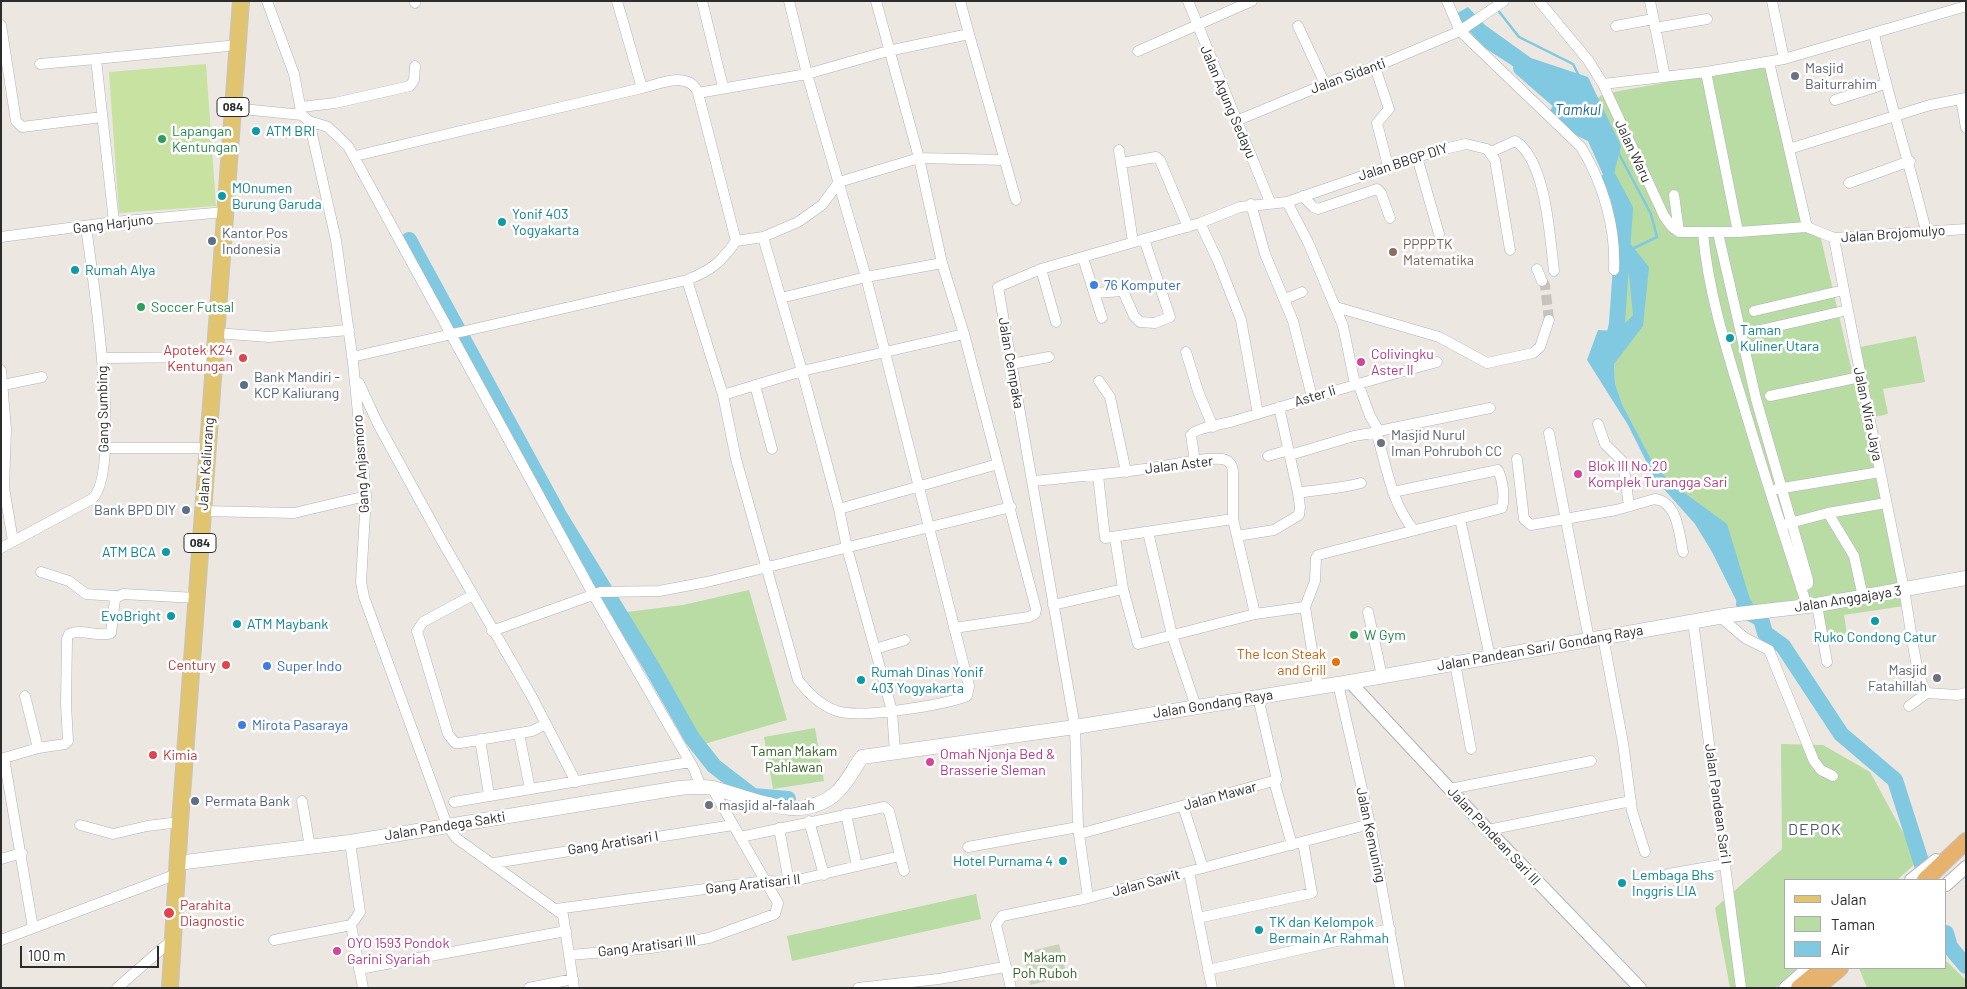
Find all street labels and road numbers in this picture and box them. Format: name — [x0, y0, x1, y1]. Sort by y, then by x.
street label: Jalan Agung Sedayu — [1197, 43, 1259, 161]
street label: Jalan Sidanti — [1308, 55, 1388, 97]
road number: 084 — [217, 98, 249, 116]
street label: Jalan Waru — [1611, 117, 1655, 185]
street label: Jalan BBGP DIY — [1356, 140, 1450, 184]
street label: Gang Harjuno — [72, 211, 154, 237]
street label: Jalan Brojomulyo — [1840, 222, 1946, 246]
street label: Jalan Cempaka — [995, 316, 1027, 410]
street label: Gang Sumbing — [94, 365, 112, 453]
street label: Jalan Wira Jaya — [1850, 366, 1886, 462]
street label: Aster Ii — [1292, 382, 1338, 410]
street label: Gang Anjasmoro — [349, 414, 373, 514]
street label: Jalan Kaliurang — [194, 417, 218, 511]
street label: Jalan Aster — [1144, 452, 1214, 478]
road number: 084 — [184, 534, 216, 552]
street label: Jalan Anggajaya 3 — [1793, 582, 1903, 616]
street label: Jalan Pandean Sari/ Gondang Raya — [1436, 622, 1644, 674]
street label: Jalan Gondang Raya — [1152, 686, 1274, 722]
street label: Jalan Pandean Sari I — [1701, 743, 1735, 865]
street label: Jalan Mawar — [1181, 778, 1259, 814]
street label: Jalan Pandean Sari III — [1444, 783, 1544, 889]
street label: Jalan Kemuning — [1353, 786, 1389, 884]
street label: Jalan Pandega Sakti — [383, 808, 507, 844]
street label: Gang Aratisari I — [566, 828, 660, 858]
street label: Jalan Sawit — [1110, 866, 1182, 900]
street label: Gang Aratisari II — [705, 871, 801, 897]
street label: Gang Aratisari III — [597, 932, 697, 960]

